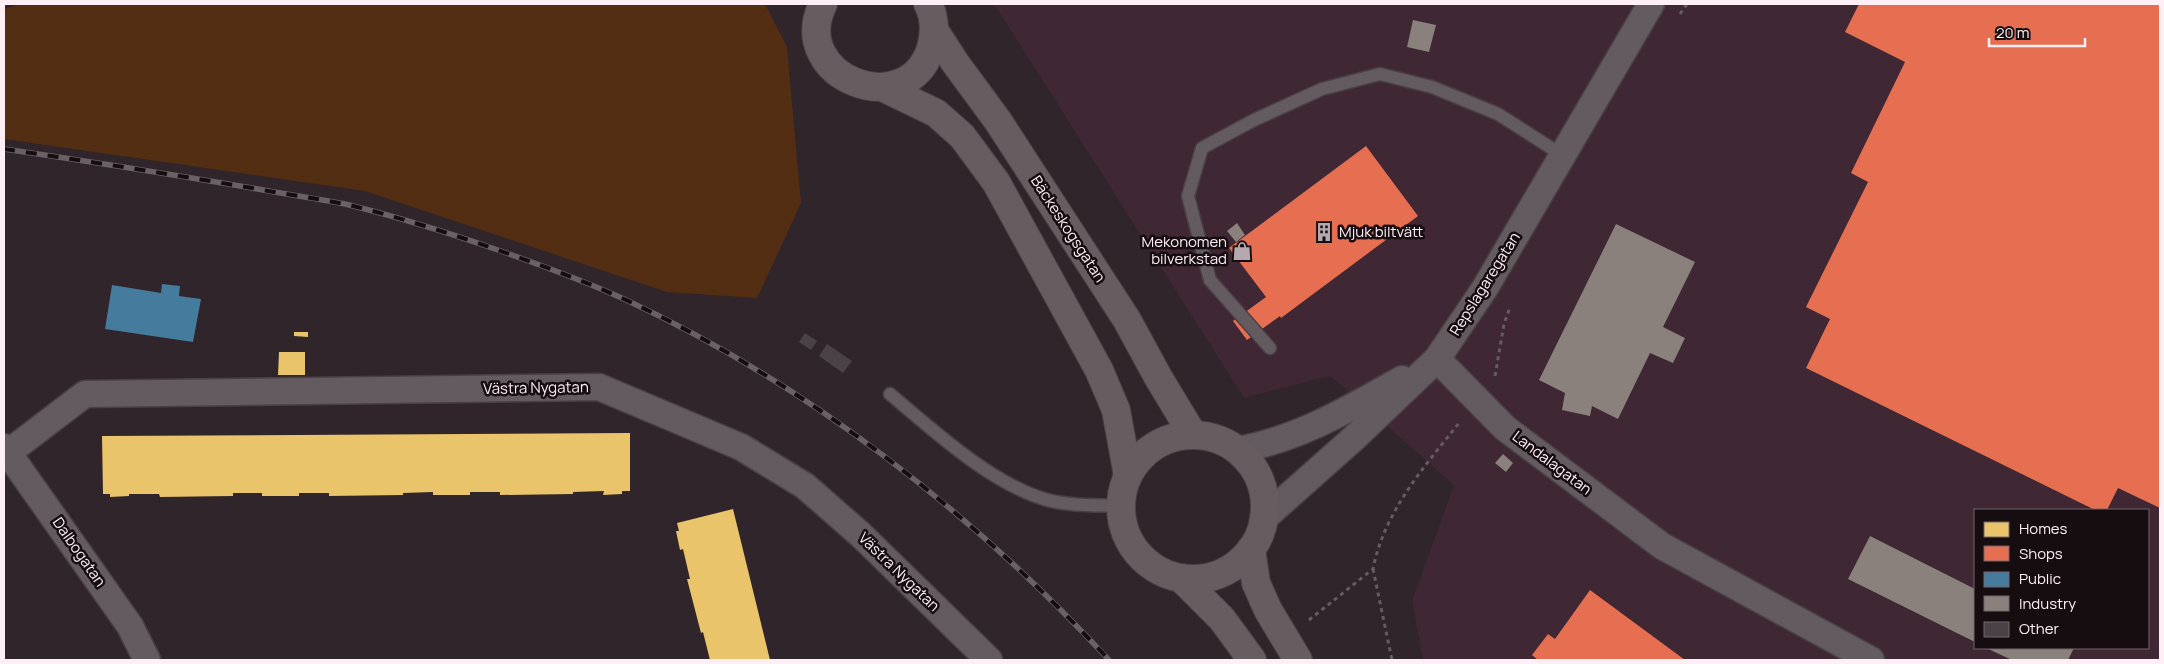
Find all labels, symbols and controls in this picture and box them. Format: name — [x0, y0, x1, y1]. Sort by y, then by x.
scale bar — [1989, 15, 2085, 47]
text: 20 m — [1996, 22, 2029, 43]
street label: Bäckeskogsgatan — [1026, 171, 1111, 286]
building icon: Mjuk biltvätt — [1313, 221, 1335, 243]
place label: Mjuk biltvätt — [1339, 221, 1423, 242]
street label: Repslagaregatan — [1444, 228, 1525, 339]
place label: Mekonomen bilverkstad — [1142, 231, 1227, 269]
shop icon: Mekonomen bilverkstad — [1231, 240, 1253, 262]
street label: Västra Nygatan — [483, 376, 589, 399]
street label: Landalagatan — [1508, 426, 1596, 499]
legend — [1974, 509, 2149, 649]
street label: Dalbogatan — [48, 513, 111, 591]
text: Homes — [2019, 518, 2068, 539]
street label: Västra Nygatan — [854, 527, 945, 616]
text: Shops — [2019, 543, 2063, 564]
text: Public — [2019, 568, 2061, 589]
text: Industry — [2019, 593, 2076, 614]
text: Other — [2019, 618, 2060, 639]

